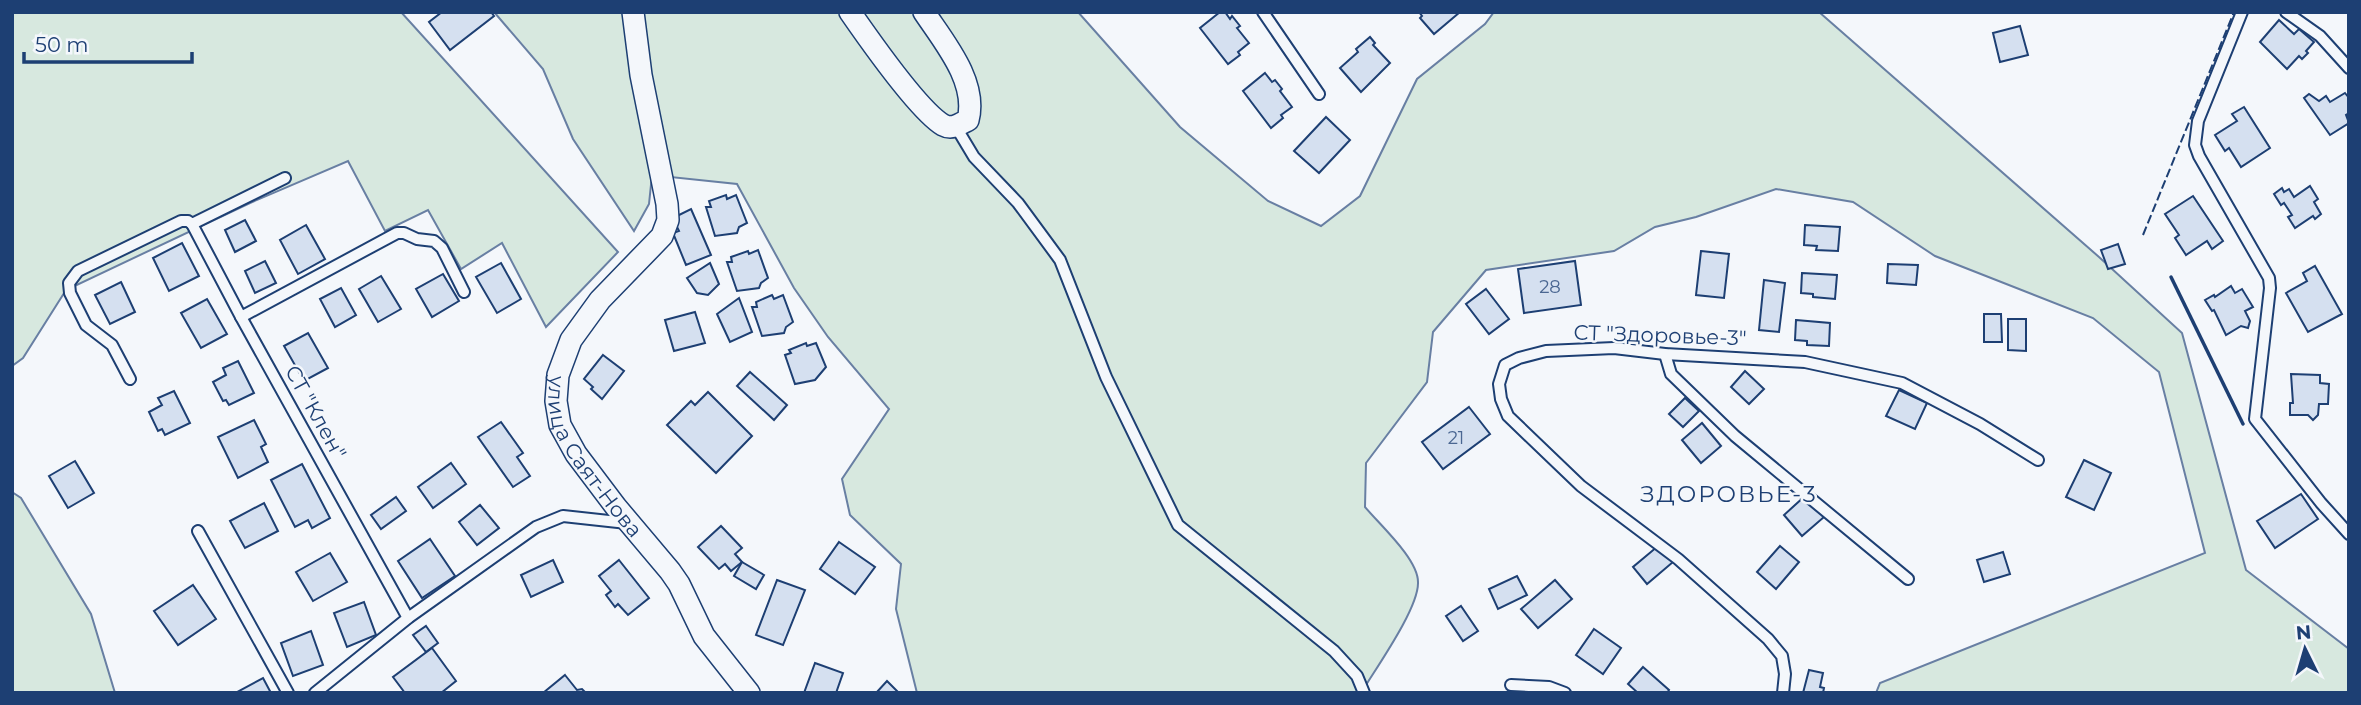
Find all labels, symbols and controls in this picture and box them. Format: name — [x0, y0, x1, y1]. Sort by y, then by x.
scale bar — [24, 21, 192, 65]
text: 50 m — [35, 32, 89, 57]
house number: 28 — [1539, 276, 1561, 298]
street label: СТ "Здоровье-3" — [1573, 319, 1747, 351]
street label: СТ "Клен" — [280, 361, 352, 463]
street label: улица Саят-Нова — [544, 374, 648, 542]
house number: 21 — [1448, 427, 1464, 449]
district label: ЗДОРОВЬЕ-3 — [1640, 480, 1818, 508]
north arrow — [2270, 614, 2340, 684]
text: N — [2295, 620, 2312, 645]

